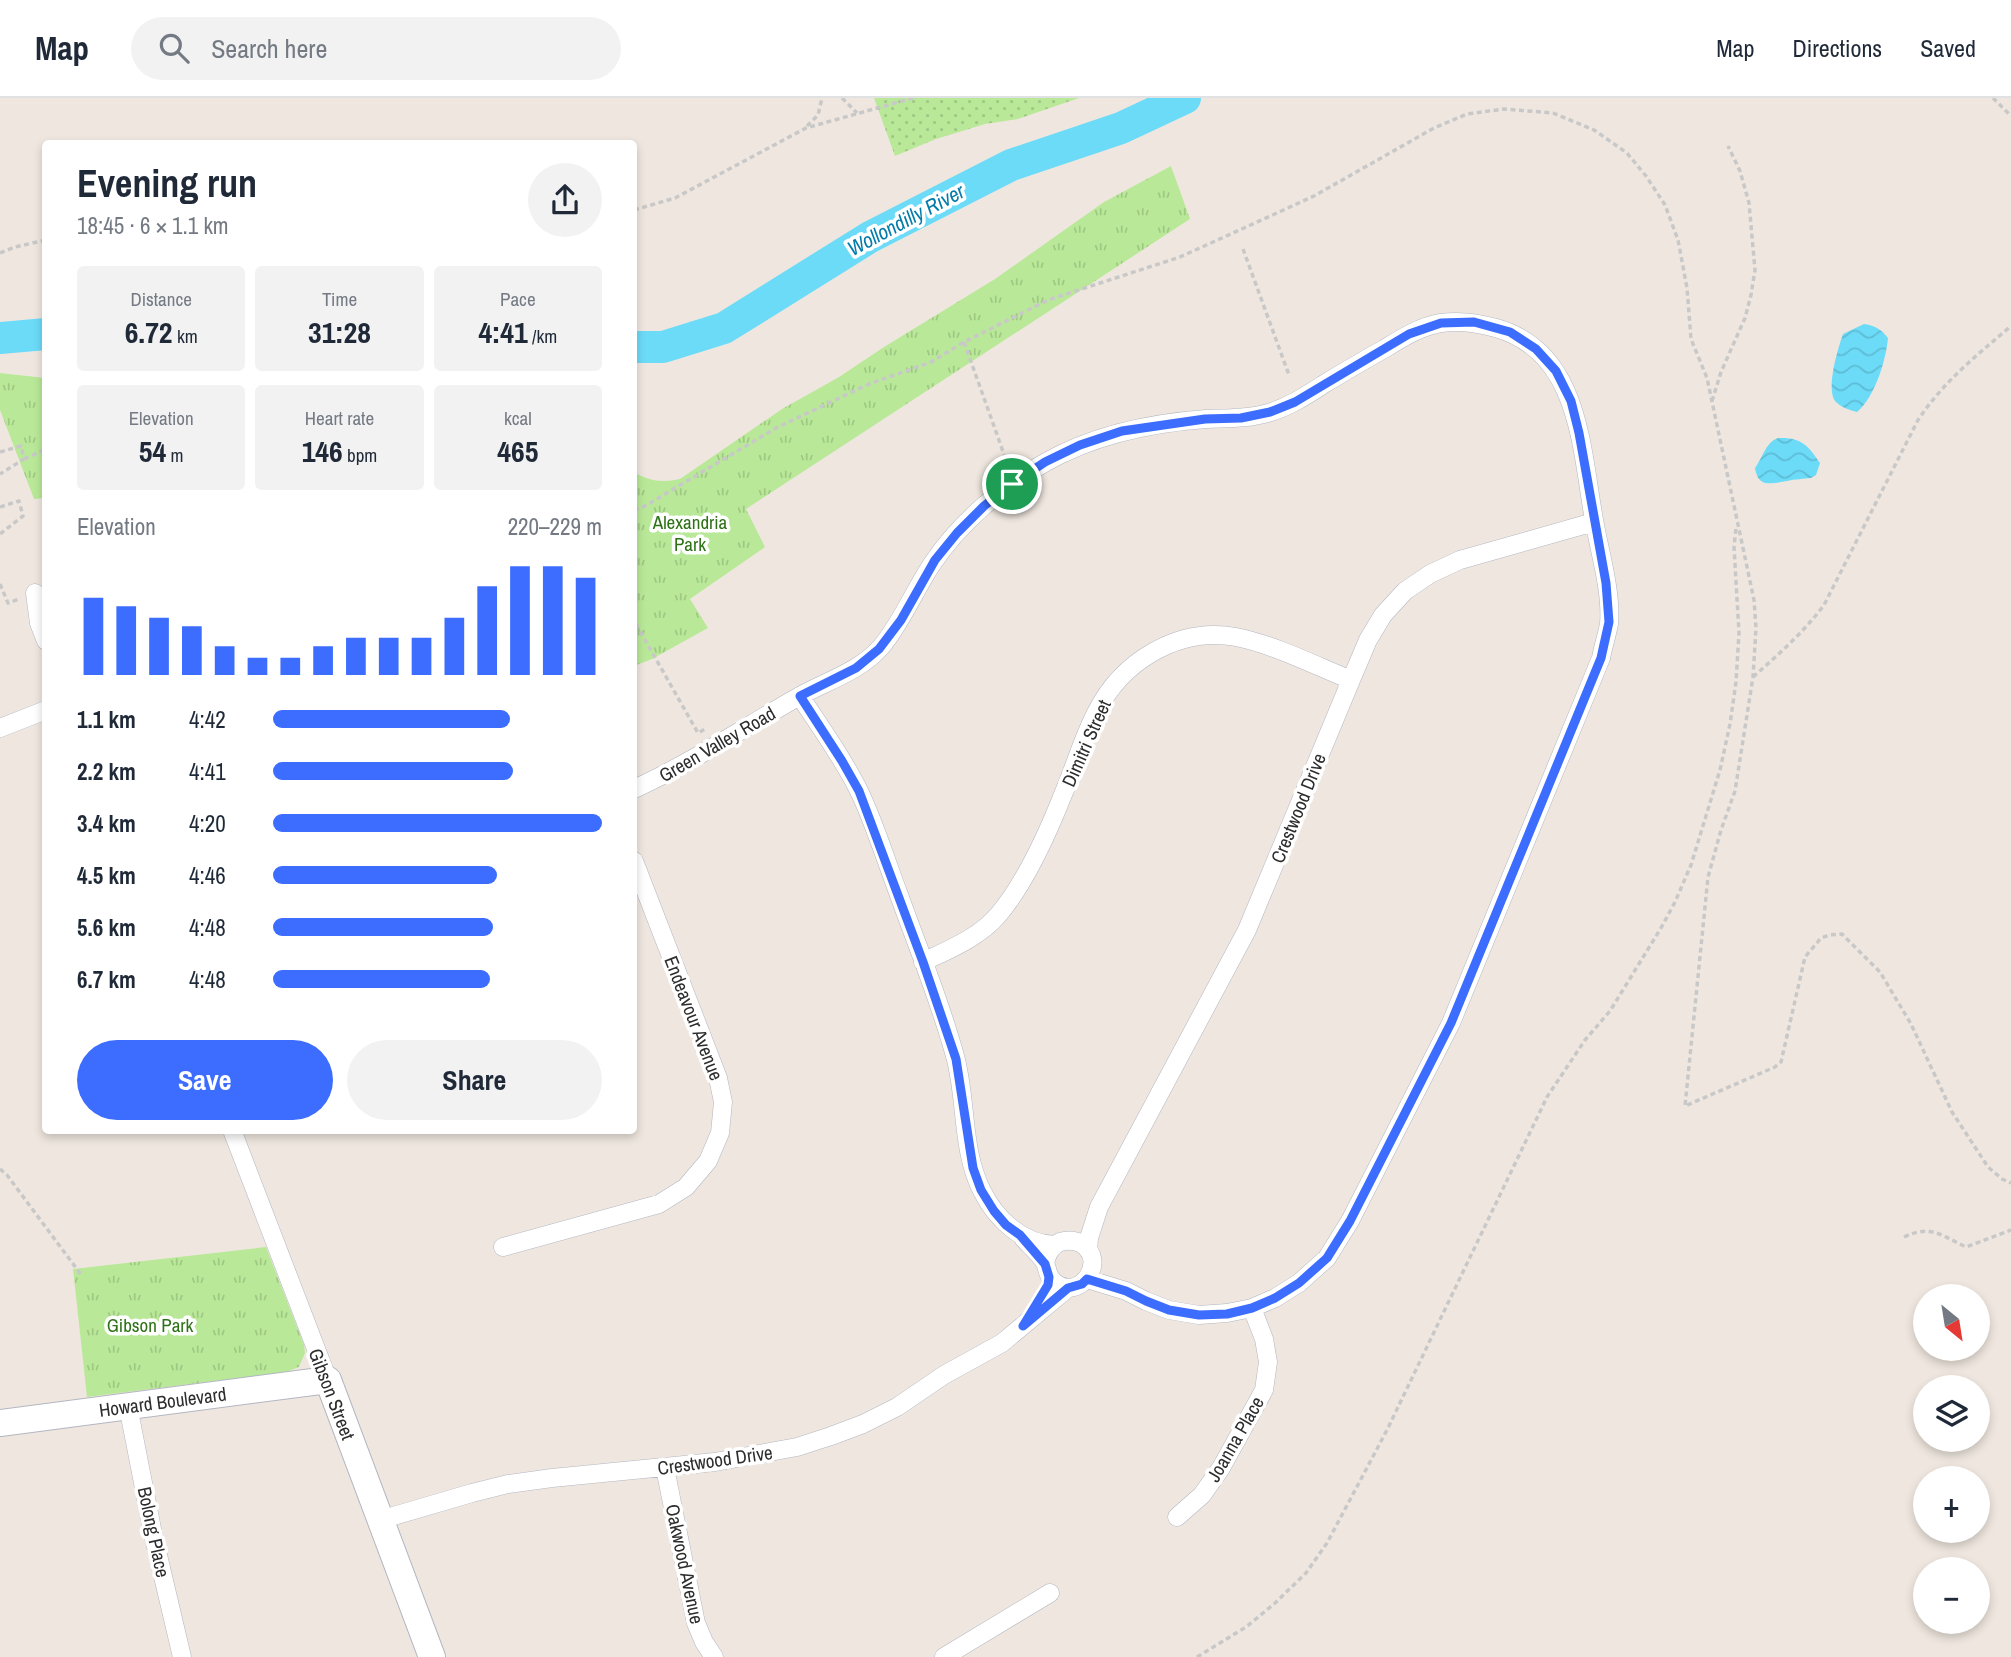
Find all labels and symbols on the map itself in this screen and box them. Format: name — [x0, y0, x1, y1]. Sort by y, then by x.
water label: Wollondilly River — [842, 176, 971, 263]
pin — [982, 454, 1042, 514]
park label: Alexandria Park — [652, 509, 728, 557]
street label: Dimitri Street — [1055, 695, 1117, 791]
street label: Green Valley Road — [654, 700, 780, 788]
street label: Crestwood Drive — [1264, 749, 1332, 867]
street label: Endeavour Avenue — [658, 952, 730, 1084]
north arrow — [1913, 1284, 1990, 1362]
park label: Gibson Park — [107, 1312, 194, 1338]
street label: Gibson Street — [303, 1344, 362, 1444]
street label: Howard Boulevard — [97, 1380, 228, 1423]
street label: Joanna Place — [1200, 1392, 1270, 1486]
street label: Crestwood Drive — [656, 1439, 774, 1481]
street label: Bolong Place — [132, 1484, 176, 1580]
street label: Oakwood Avenue — [660, 1502, 710, 1626]

